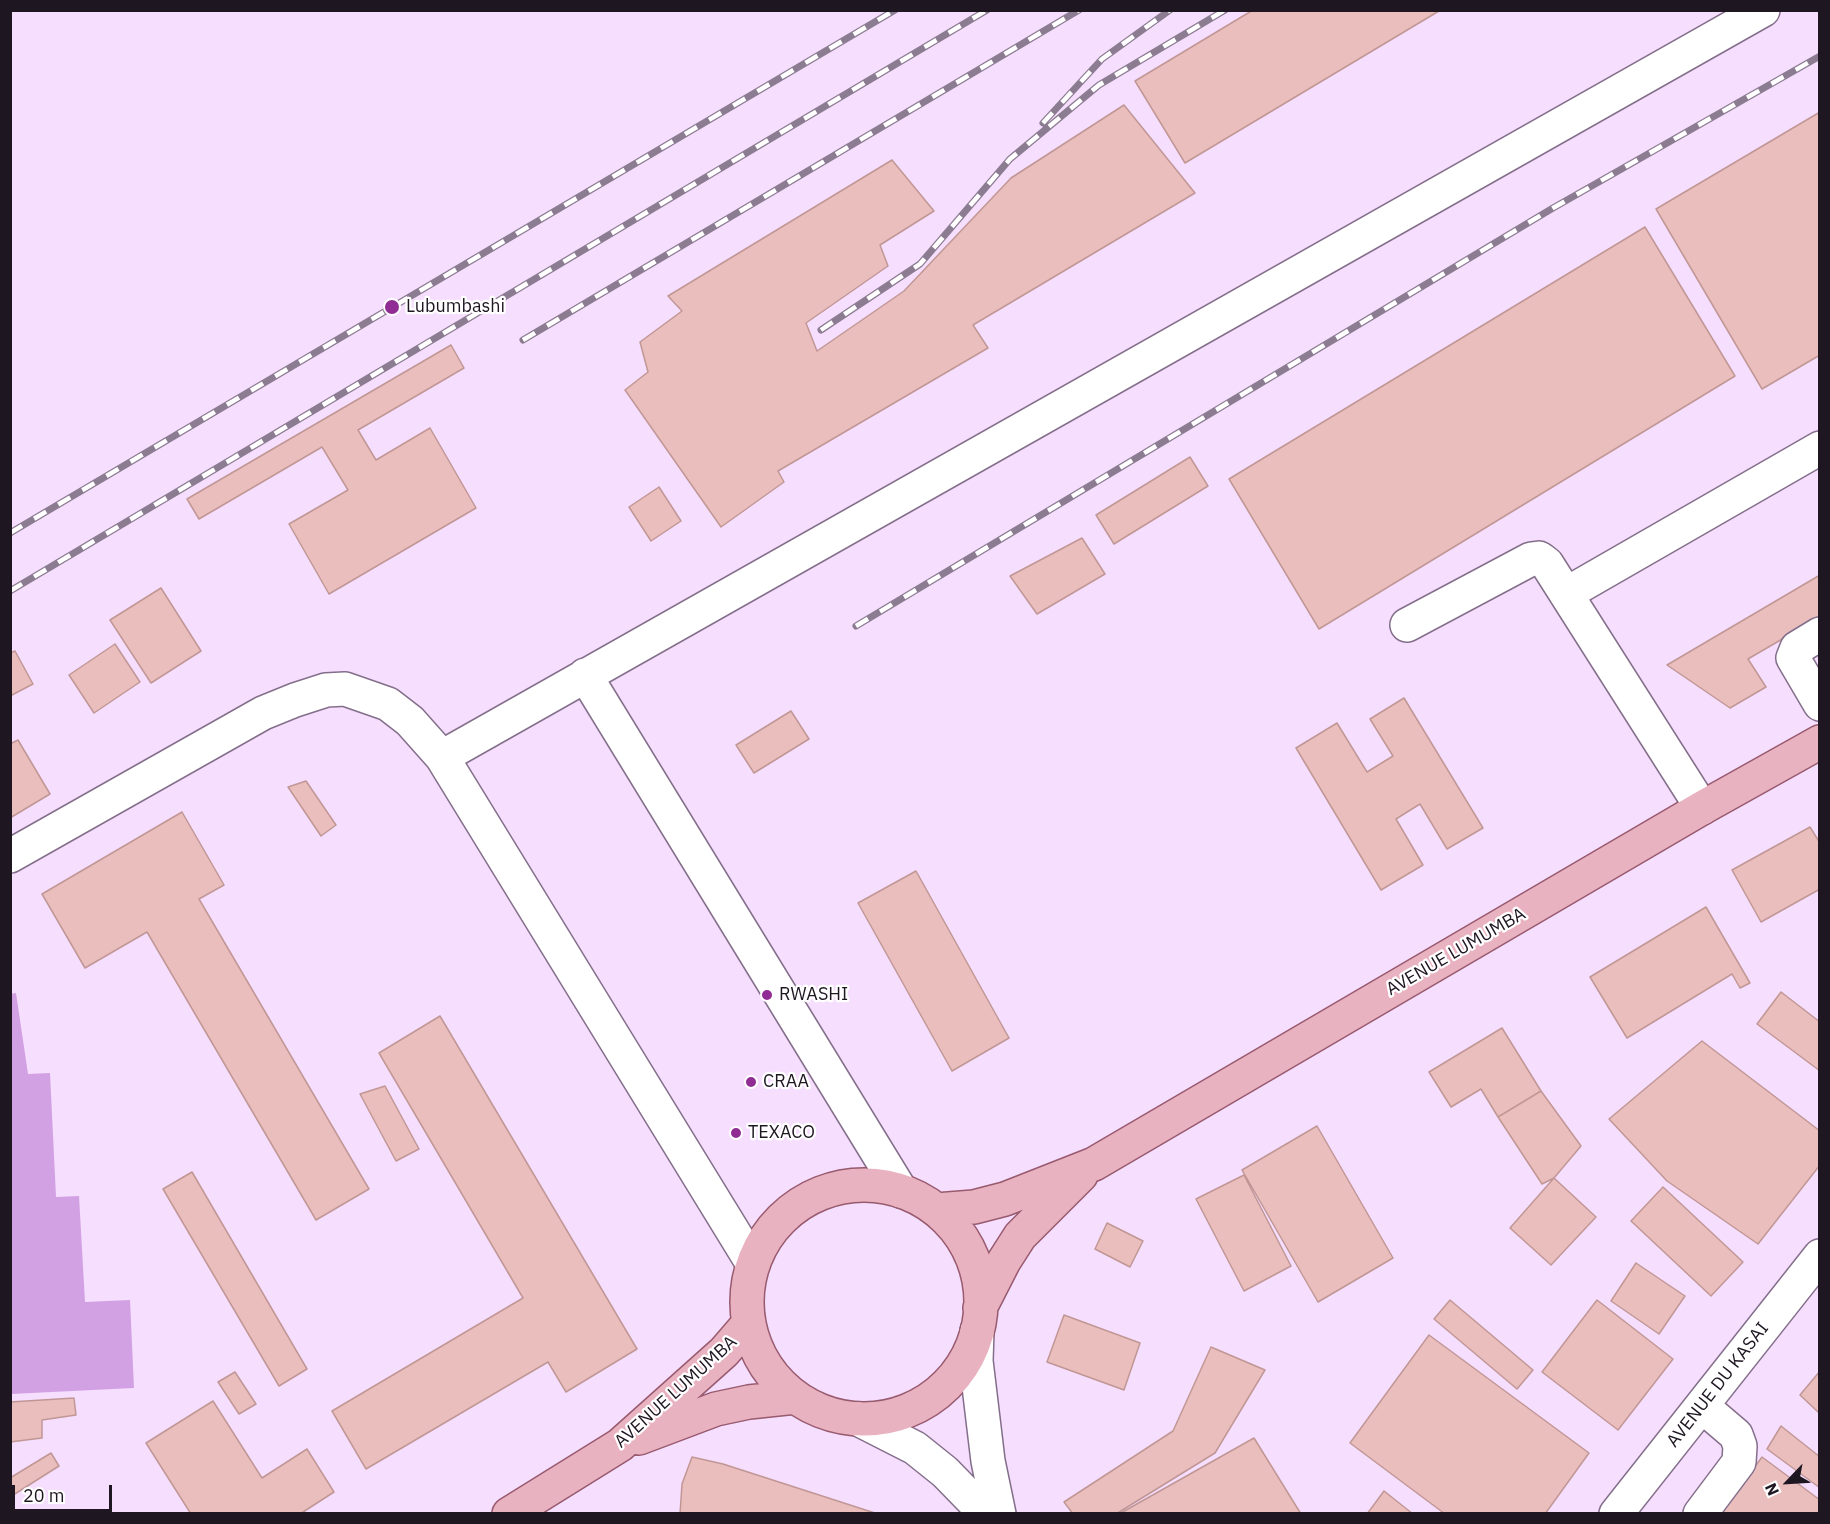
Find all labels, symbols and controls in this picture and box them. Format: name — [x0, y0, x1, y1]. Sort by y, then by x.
place label: Lubumbashi — [406, 296, 505, 318]
marker: Lubumbashi — [383, 298, 401, 316]
street label: AVENUE LUMUMBA — [1383, 903, 1529, 1001]
place label: RWASHI — [779, 984, 848, 1006]
marker: RWASHI — [760, 988, 774, 1002]
place label: CRAA — [763, 1071, 809, 1093]
marker: CRAA — [744, 1075, 758, 1089]
place label: TEXACO — [748, 1122, 815, 1144]
marker: TEXACO — [729, 1126, 743, 1140]
street label: AVENUE DU KASAI — [1663, 1318, 1773, 1452]
street label: AVENUE LUMUMBA — [610, 1331, 742, 1453]
north arrow — [1758, 1452, 1818, 1512]
scale bar — [15, 1473, 116, 1511]
text: N — [1760, 1480, 1783, 1499]
text: 20 m — [23, 1484, 65, 1507]

